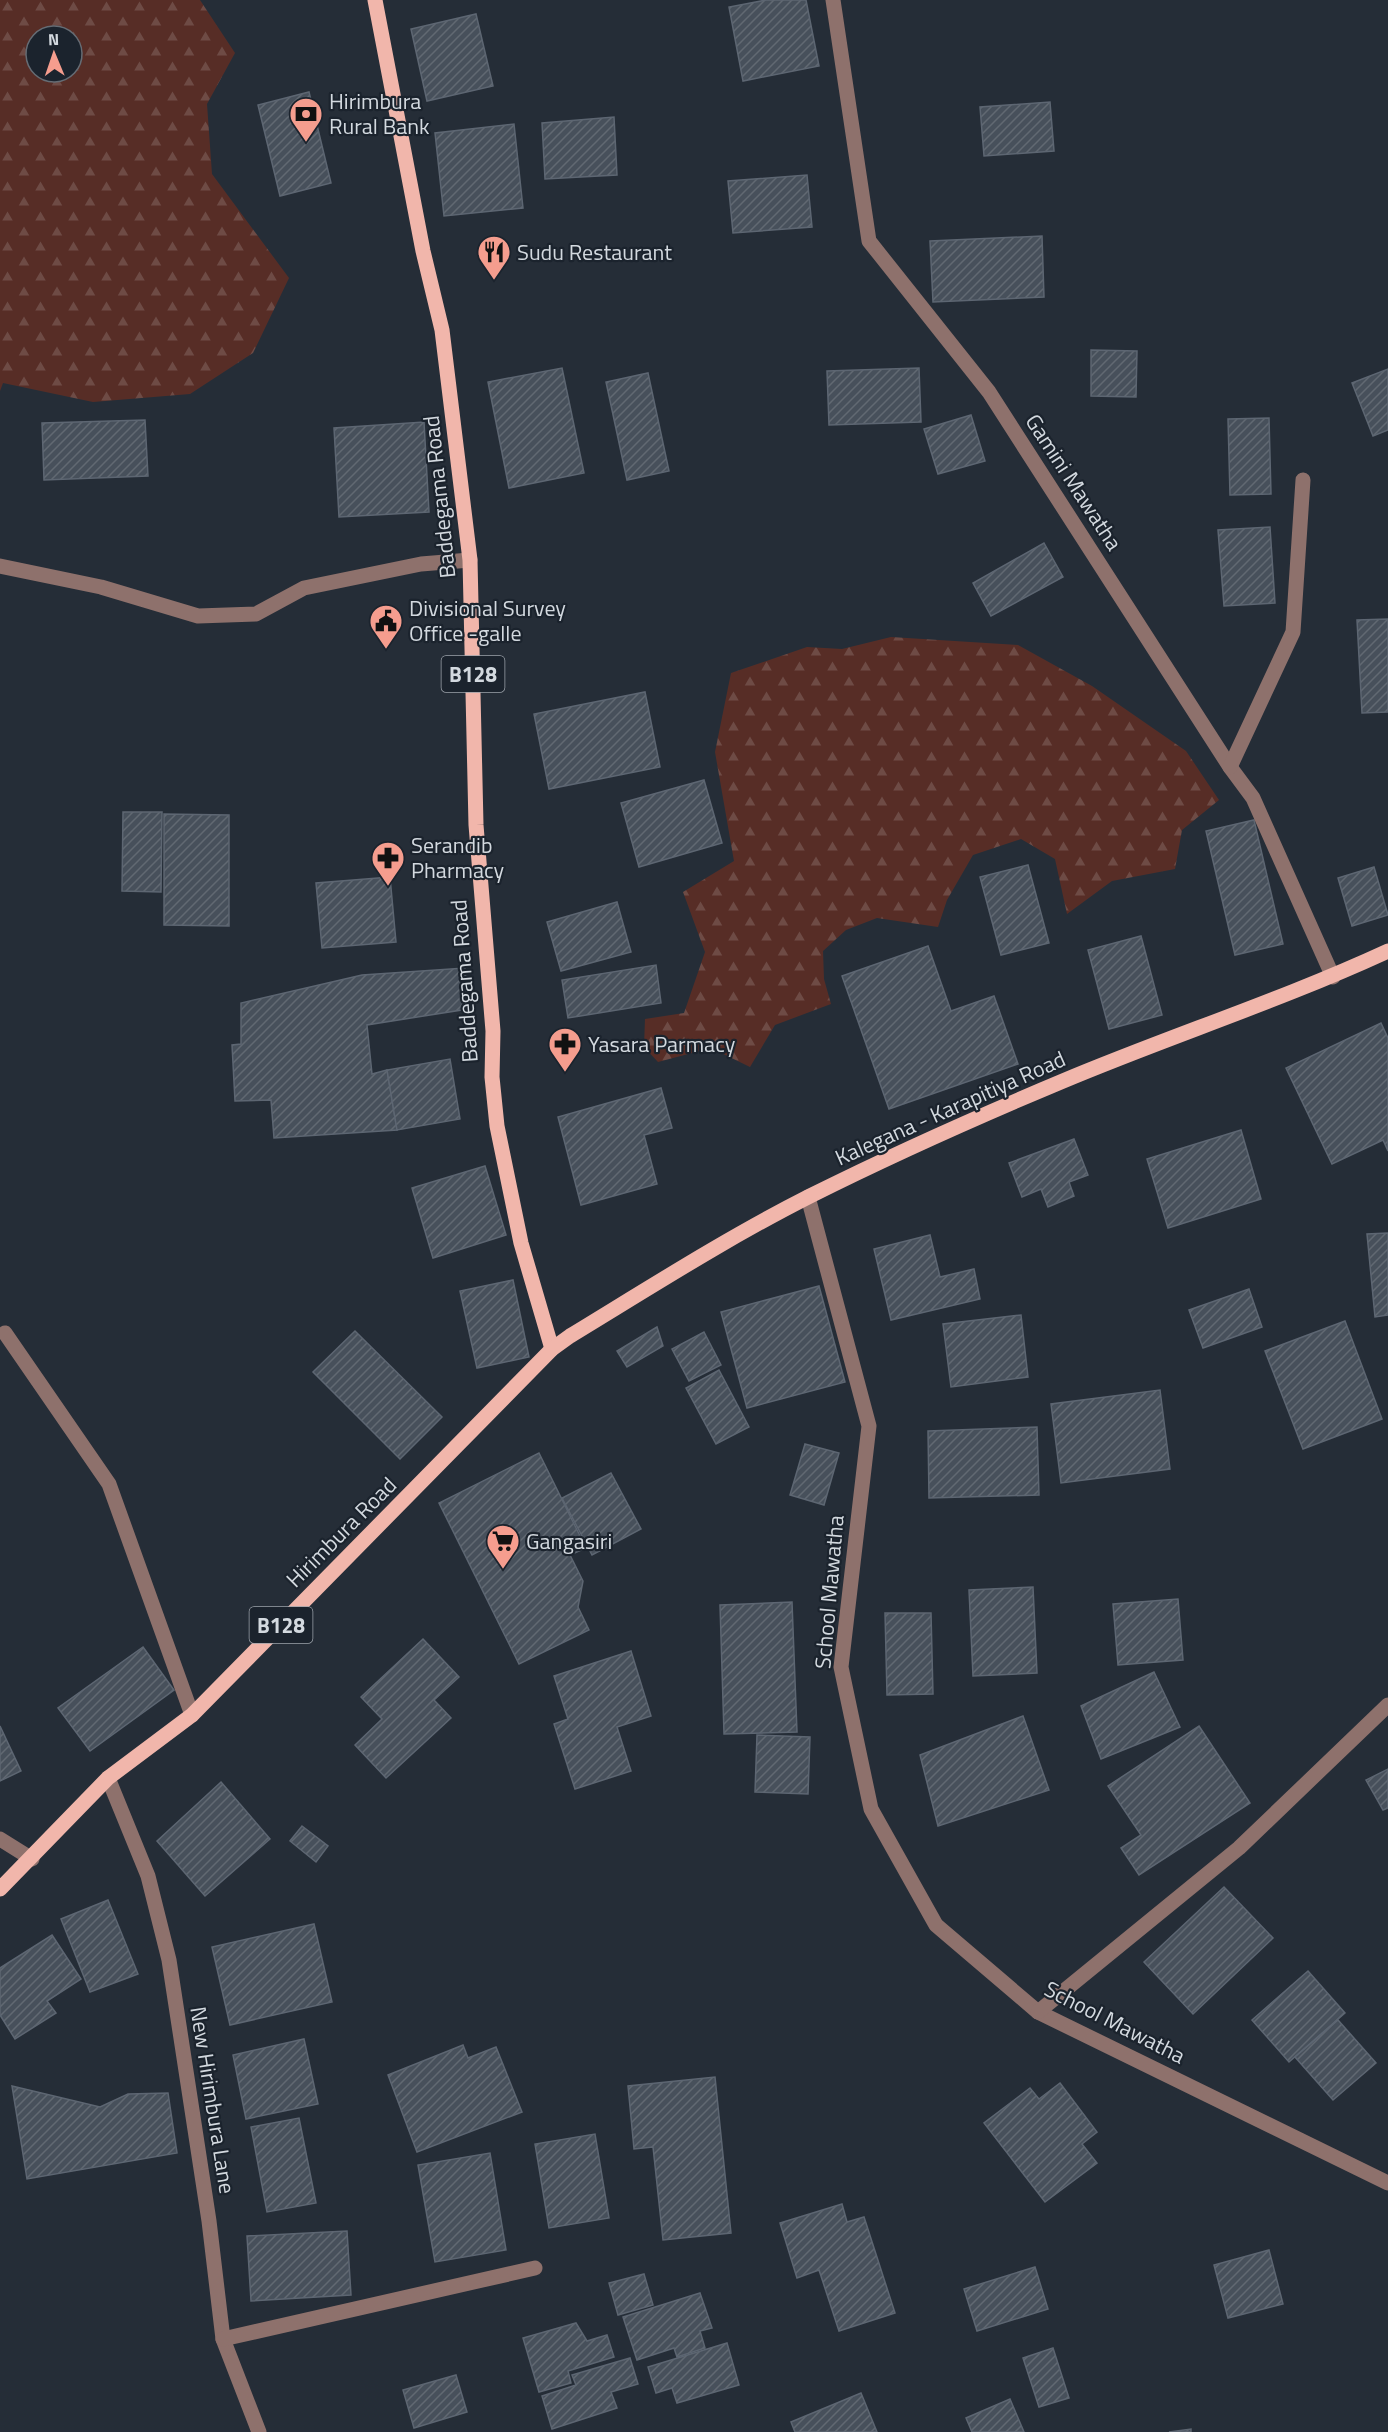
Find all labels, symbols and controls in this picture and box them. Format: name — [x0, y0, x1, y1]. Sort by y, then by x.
north arrow — [24, 24, 84, 84]
text: N — [48, 27, 59, 51]
place label: Hirimbura Rural Bank — [329, 84, 430, 143]
bank icon: Hirimbura Rural Bank — [288, 96, 324, 143]
restaurant icon: Sudu Restaurant — [476, 234, 512, 281]
place label: Sudu Restaurant — [517, 235, 672, 269]
street label: Gamini Mawatha — [1017, 407, 1131, 557]
street label: Baddegama Road — [414, 414, 464, 580]
place label: Divisional Survey Office -galle — [409, 591, 566, 650]
public building icon: Divisional Survey Office -galle — [368, 603, 404, 650]
road number: B128 — [442, 656, 504, 692]
place label: Serandib Pharmacy — [411, 828, 505, 887]
pharmacy icon: Serandib Pharmacy — [370, 840, 406, 887]
street label: Baddegama Road — [441, 898, 487, 1064]
pharmacy icon: Yasara Parmacy — [547, 1026, 583, 1073]
place label: Yasara Parmacy — [588, 1027, 736, 1061]
street label: Kalegana - Karapitiya Road — [829, 1042, 1071, 1174]
street label: Hirimbura Road — [278, 1469, 404, 1595]
street label: School Mawatha — [805, 1514, 853, 1670]
supermarket icon: Gangasiri — [485, 1523, 521, 1570]
place label: Gangasiri — [526, 1524, 612, 1558]
road number: B128 — [250, 1607, 312, 1643]
street label: School Mawatha — [1039, 1972, 1191, 2072]
street label: New Hirimbura Lane — [181, 2004, 245, 2196]

